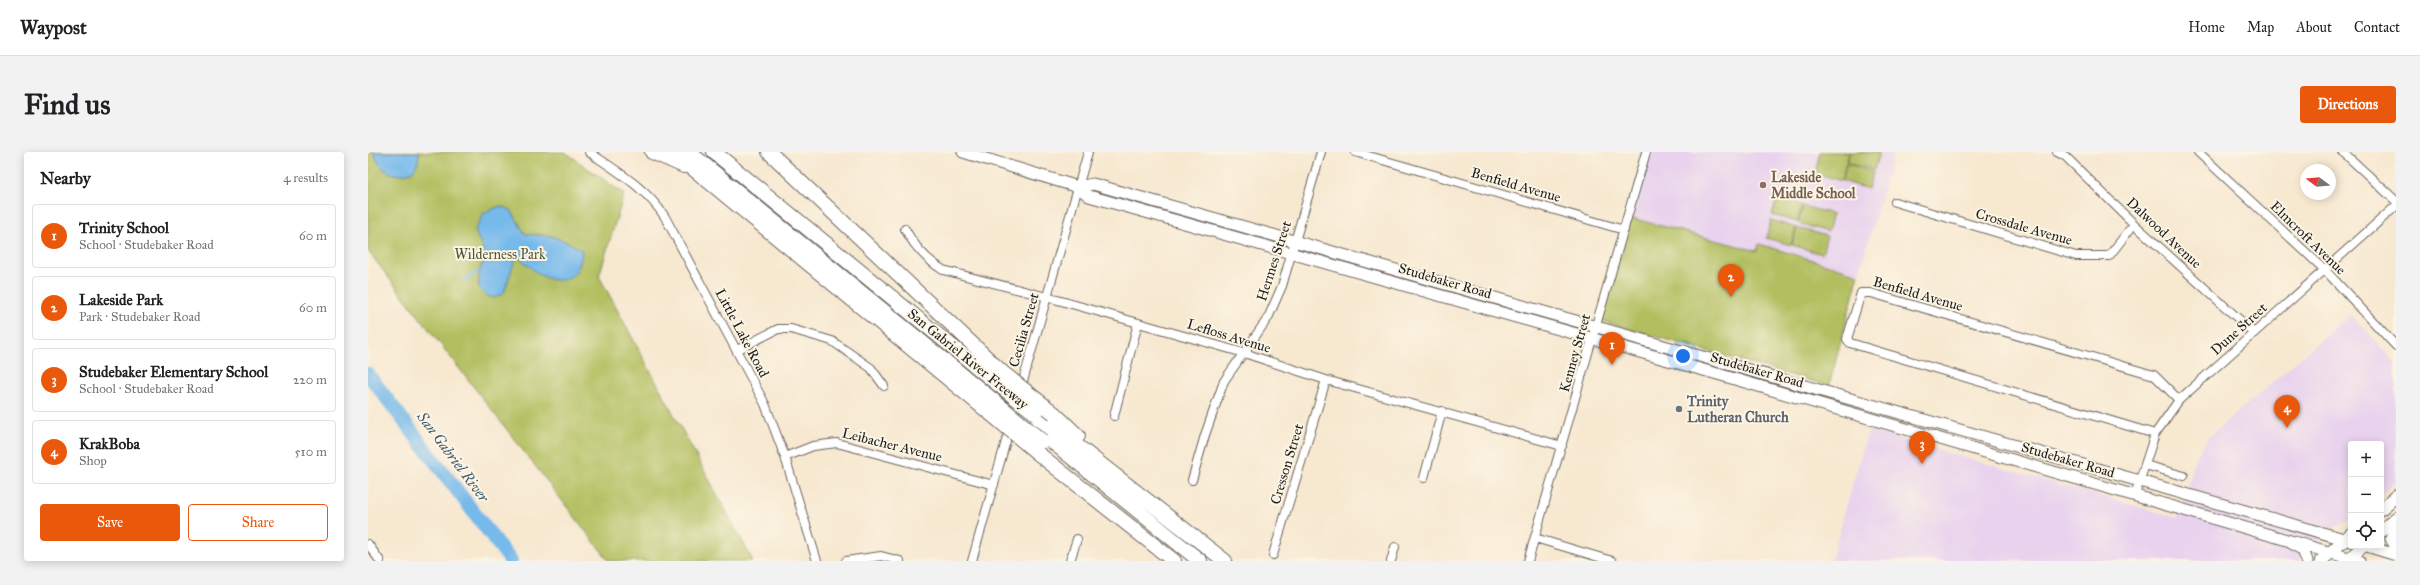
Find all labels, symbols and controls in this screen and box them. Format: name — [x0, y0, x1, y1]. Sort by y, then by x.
text: Waypost — [20, 16, 87, 39]
text: Home — [2188, 19, 2225, 36]
text: Map — [2247, 19, 2274, 36]
text: About — [2296, 19, 2332, 36]
text: Contact — [2354, 19, 2400, 36]
button: Directions — [2300, 86, 2396, 123]
text: Find us — [24, 87, 110, 122]
street label: Benfield Avenue — [1469, 164, 1563, 206]
north arrow — [2300, 164, 2336, 200]
text: Nearby — [40, 168, 91, 189]
place label: Lakeside Middle School — [1771, 169, 1857, 202]
text: 4 results — [283, 170, 328, 186]
marker: Lakeside Middle School — [1758, 180, 1768, 190]
street label: Dalwood Avenue — [2123, 194, 2205, 272]
street label: Elmcroft Avenue — [2267, 198, 2349, 278]
street label: Crossdale Avenue — [1974, 205, 2074, 249]
text: Trinity School — [79, 219, 169, 237]
street label: Hermes Street — [1253, 219, 1295, 303]
text: 1 — [51, 228, 57, 244]
text: 60 m — [299, 228, 327, 244]
text: School · Studebaker Road — [79, 237, 214, 253]
park label: Wilderness Park — [455, 246, 546, 263]
street label: Studebaker Road — [1396, 260, 1494, 302]
pin: 2 — [1718, 264, 1744, 297]
street label: Benfield Avenue — [1871, 273, 1965, 315]
street label: Little Lake Road — [712, 286, 772, 380]
text: Lakeside Park — [79, 291, 163, 309]
street label: Cecilia Street — [1005, 291, 1043, 369]
street label: Dune Street — [2207, 299, 2271, 359]
text: 2 — [51, 300, 57, 316]
text: 60 m — [299, 300, 327, 316]
street label: San Gabriel River Freeway — [904, 305, 1032, 413]
text: Park · Studebaker Road — [79, 309, 200, 325]
street label: Kenney Street — [1556, 312, 1594, 394]
street label: Lefloss Avenue — [1185, 315, 1273, 357]
pin: 1 — [1599, 332, 1625, 365]
your location — [1673, 346, 1693, 366]
street label: Studebaker Road — [1708, 349, 1806, 391]
text: Studebaker Elementary School — [79, 363, 268, 381]
text: 3 — [51, 372, 57, 388]
text: 220 m — [293, 372, 327, 388]
text: School · Studebaker Road — [79, 381, 214, 397]
place label: Trinity Lutheran Church — [1686, 393, 1789, 426]
pin: 4 — [2274, 395, 2300, 428]
marker: Trinity Lutheran Church — [1674, 404, 1684, 414]
water label: San Gabriel River — [413, 408, 493, 506]
street label: Cresson Street — [1267, 422, 1307, 506]
street label: Leibacher Avenue — [840, 424, 944, 466]
pin: 3 — [1909, 431, 1935, 464]
text: KrakBoba — [79, 435, 140, 453]
street label: Studebaker Road — [2019, 439, 2117, 481]
map controls — [2348, 441, 2384, 549]
button: + — [2348, 441, 2384, 477]
text: 4 — [50, 444, 58, 460]
text: 510 m — [295, 444, 327, 460]
text: Shop — [79, 453, 107, 469]
button: − — [2348, 477, 2384, 513]
button: Save — [40, 504, 180, 541]
button: Share — [188, 504, 328, 541]
button: locate — [2348, 513, 2384, 549]

